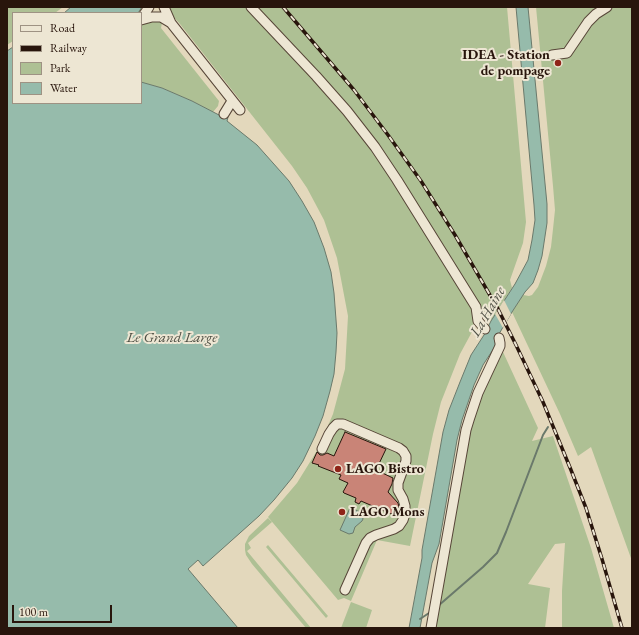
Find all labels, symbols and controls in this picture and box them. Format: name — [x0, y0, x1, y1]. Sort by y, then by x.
legend — [12, 12, 142, 104]
text: Road — [50, 20, 75, 36]
text: Railway — [50, 40, 87, 56]
place label: IDEA - Station de pompage — [462, 47, 550, 80]
marker: IDEA - Station de pompage — [553, 58, 563, 68]
text: Park — [50, 60, 70, 76]
text: Water — [50, 80, 77, 96]
water label: La Haine — [467, 284, 509, 340]
water label: Le Grand Large — [127, 329, 217, 347]
place label: LAGO Bistro — [346, 461, 424, 477]
marker: LAGO Bistro — [333, 464, 343, 474]
place label: LAGO Mons — [350, 504, 425, 520]
marker: LAGO Mons — [337, 507, 347, 517]
scale bar — [14, 597, 114, 623]
text: 100 m — [19, 604, 48, 620]

